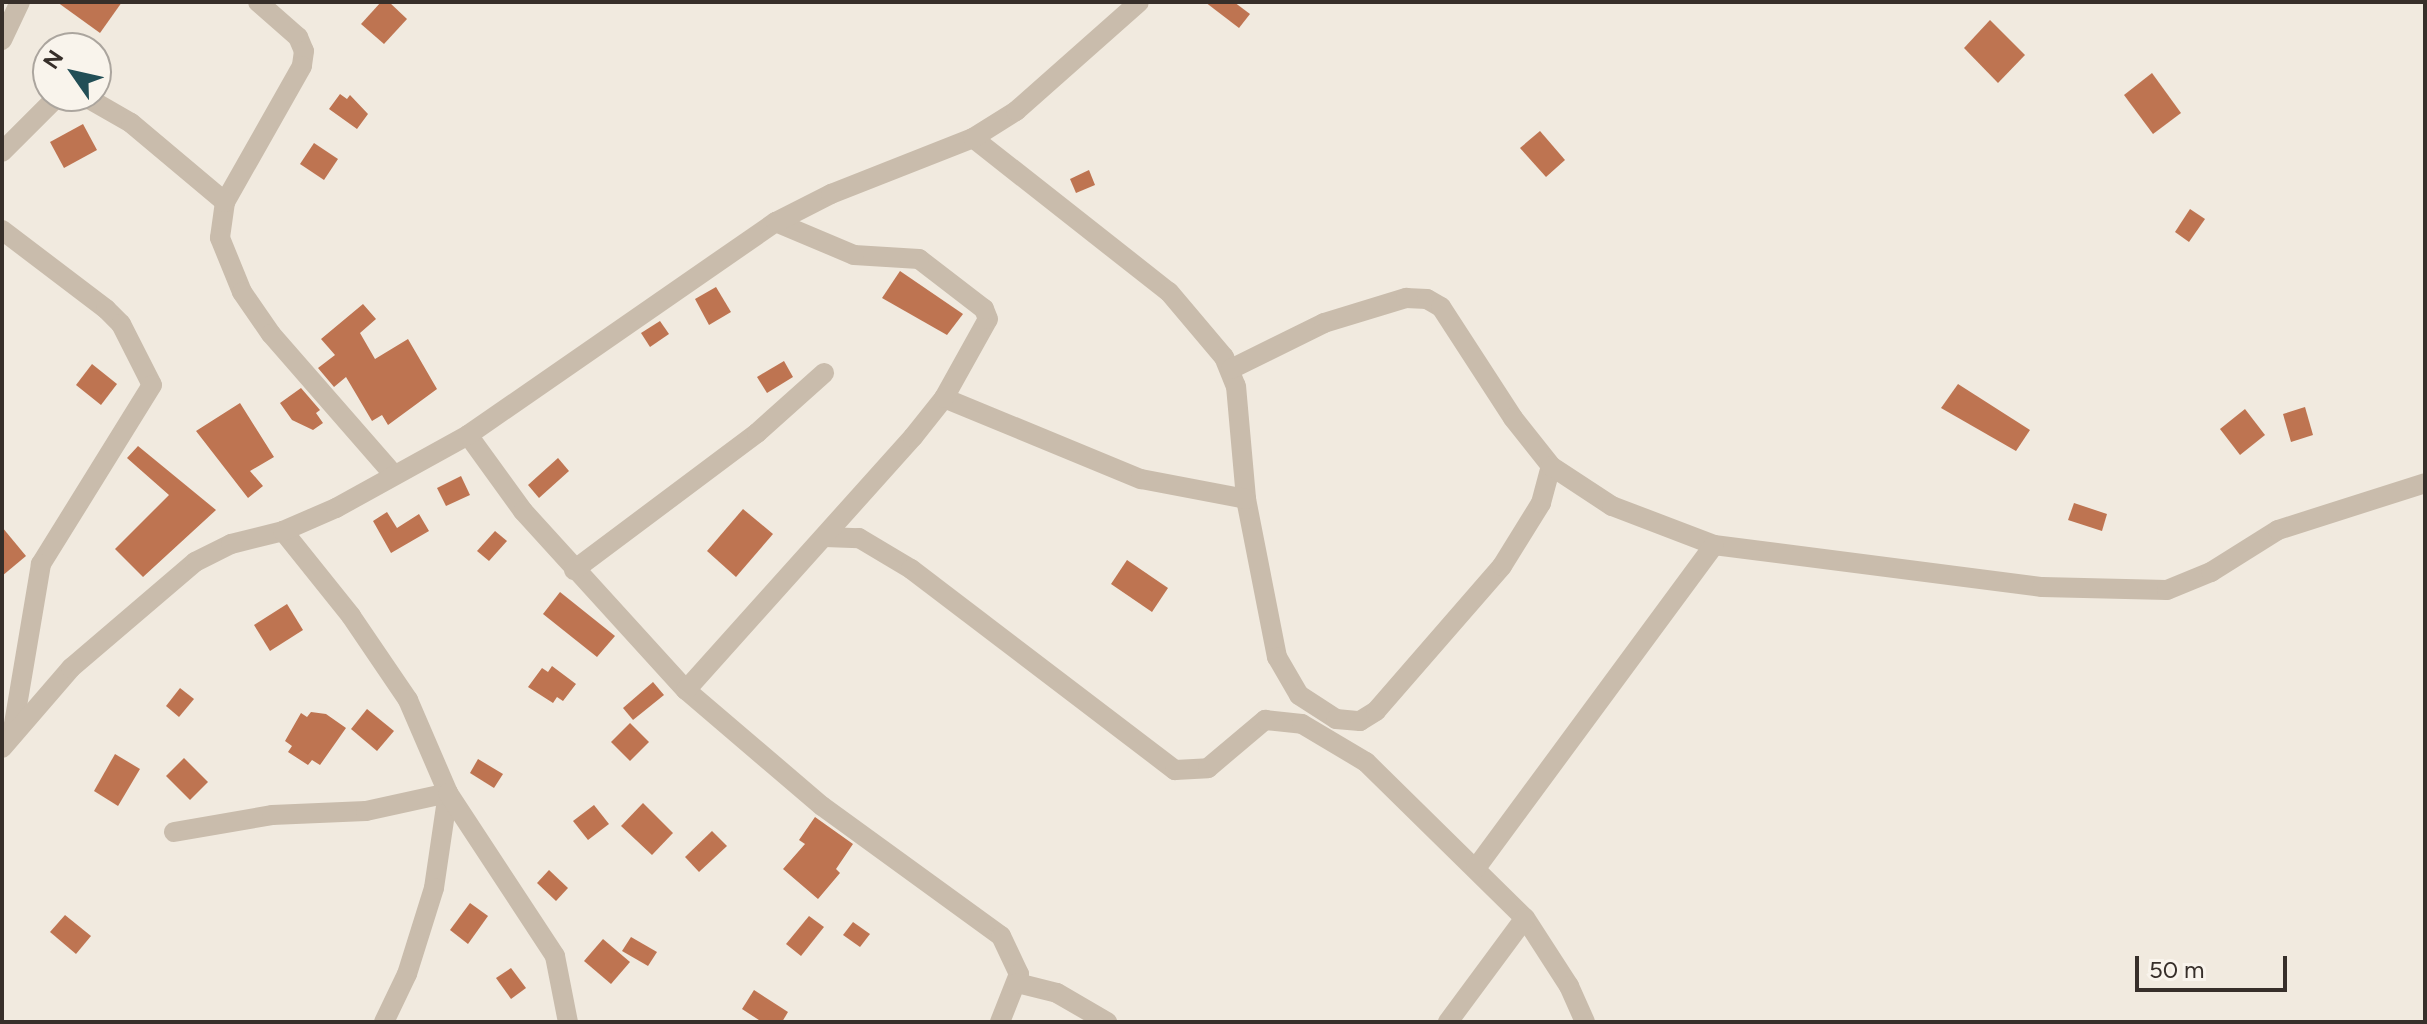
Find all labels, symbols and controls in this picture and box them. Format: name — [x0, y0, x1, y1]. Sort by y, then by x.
north arrow — [32, 32, 112, 112]
text: N — [37, 45, 69, 74]
scale bar — [2139, 940, 2291, 990]
text: 50 m — [2149, 955, 2205, 984]

